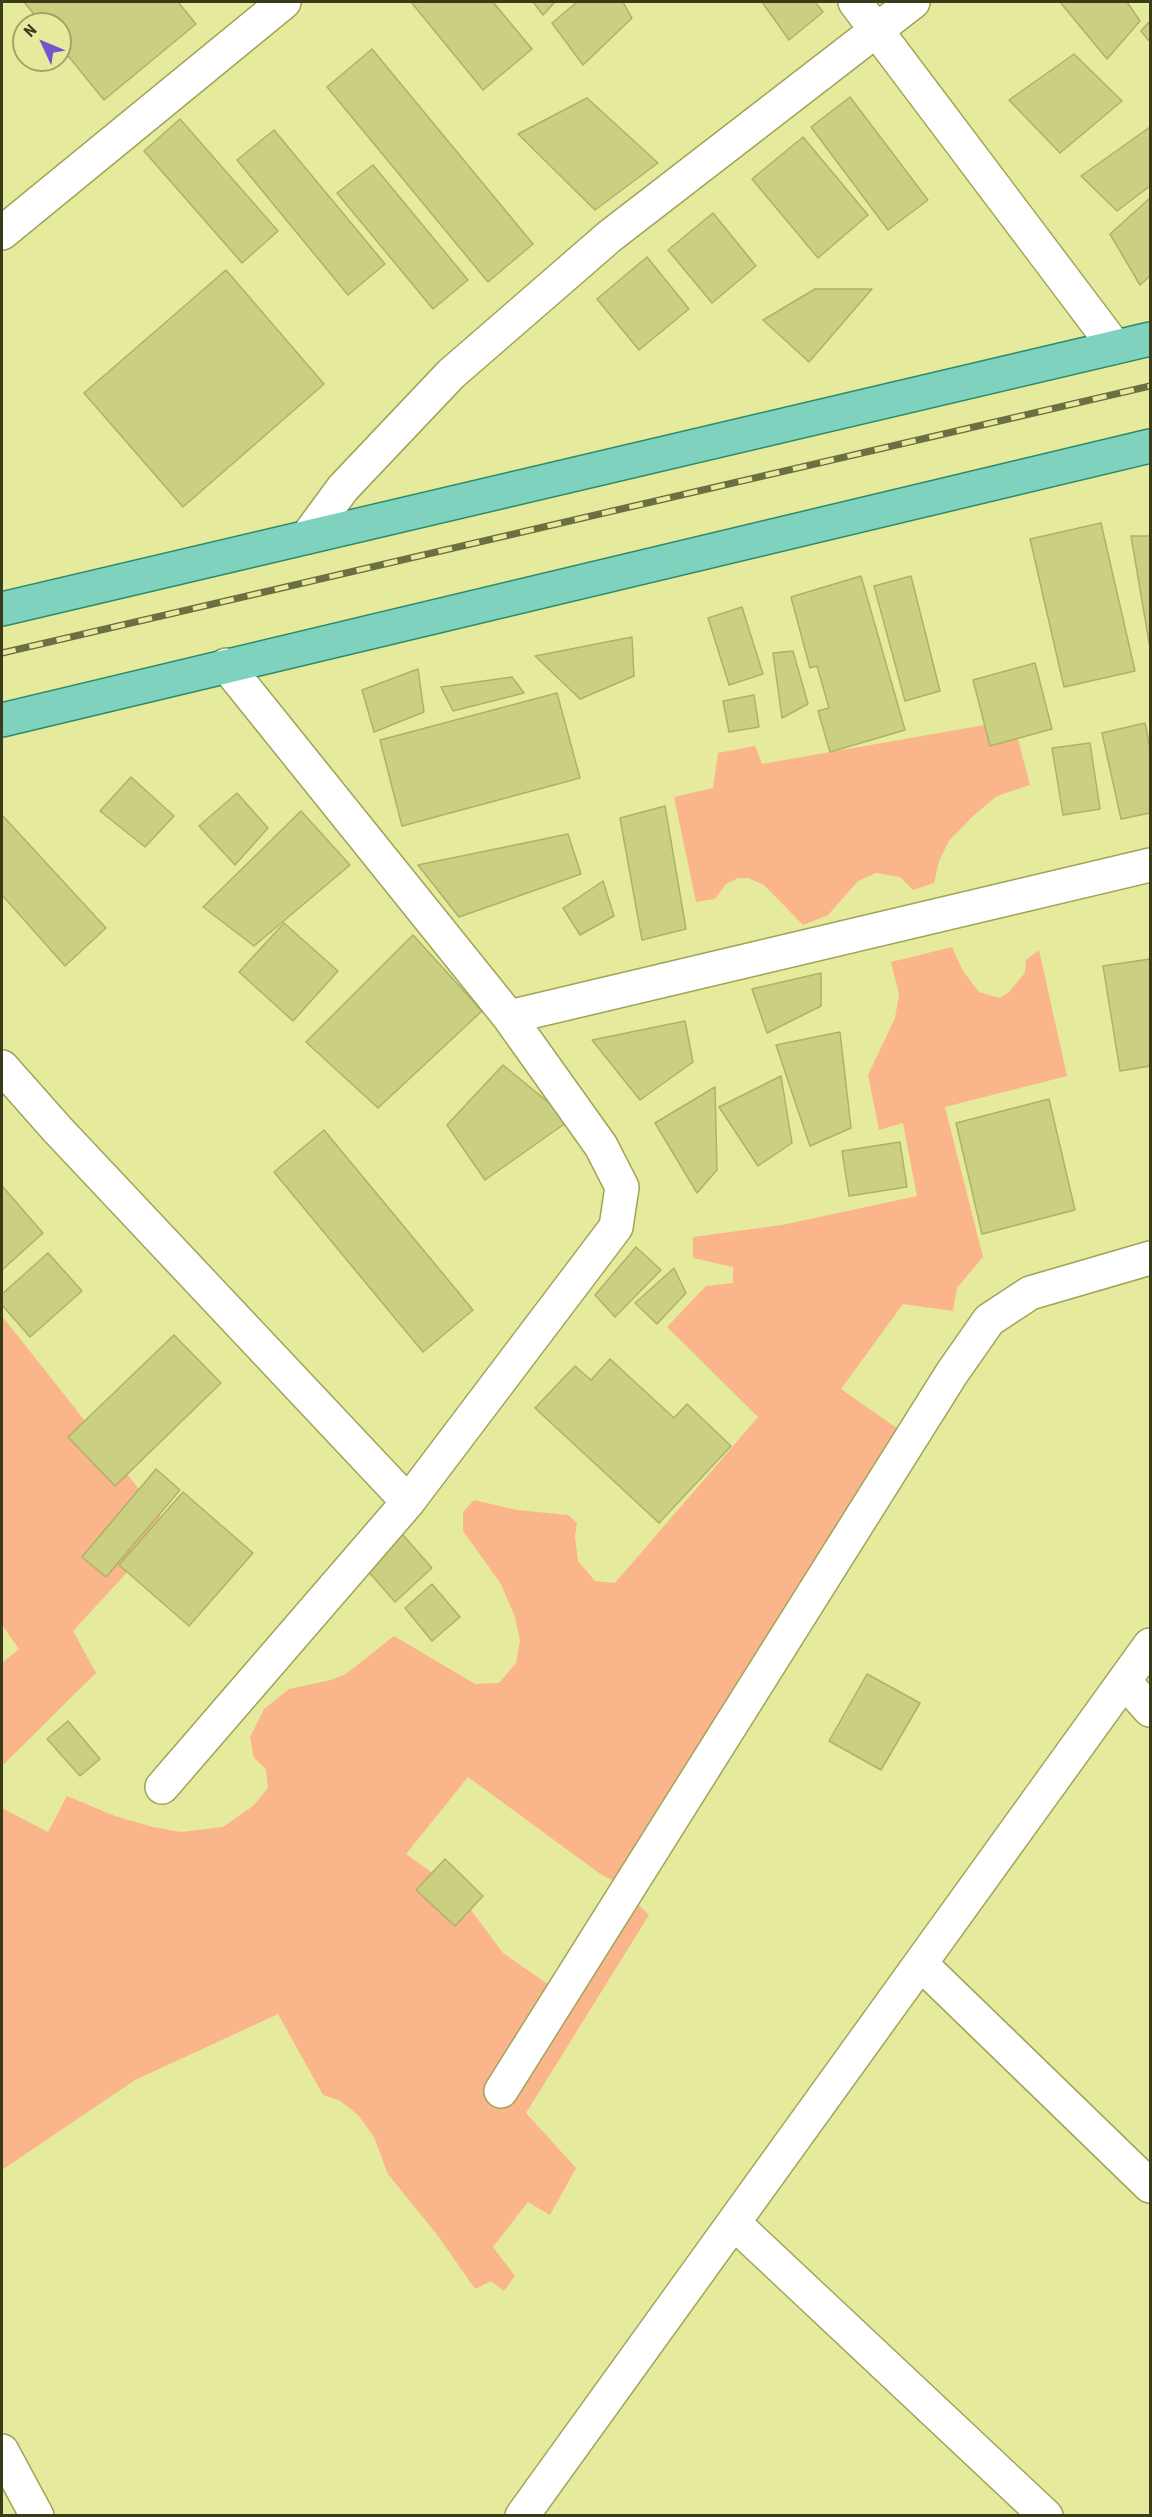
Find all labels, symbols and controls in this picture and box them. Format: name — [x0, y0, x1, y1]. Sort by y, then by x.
north arrow — [12, 12, 72, 72]
text: N — [20, 20, 40, 41]

